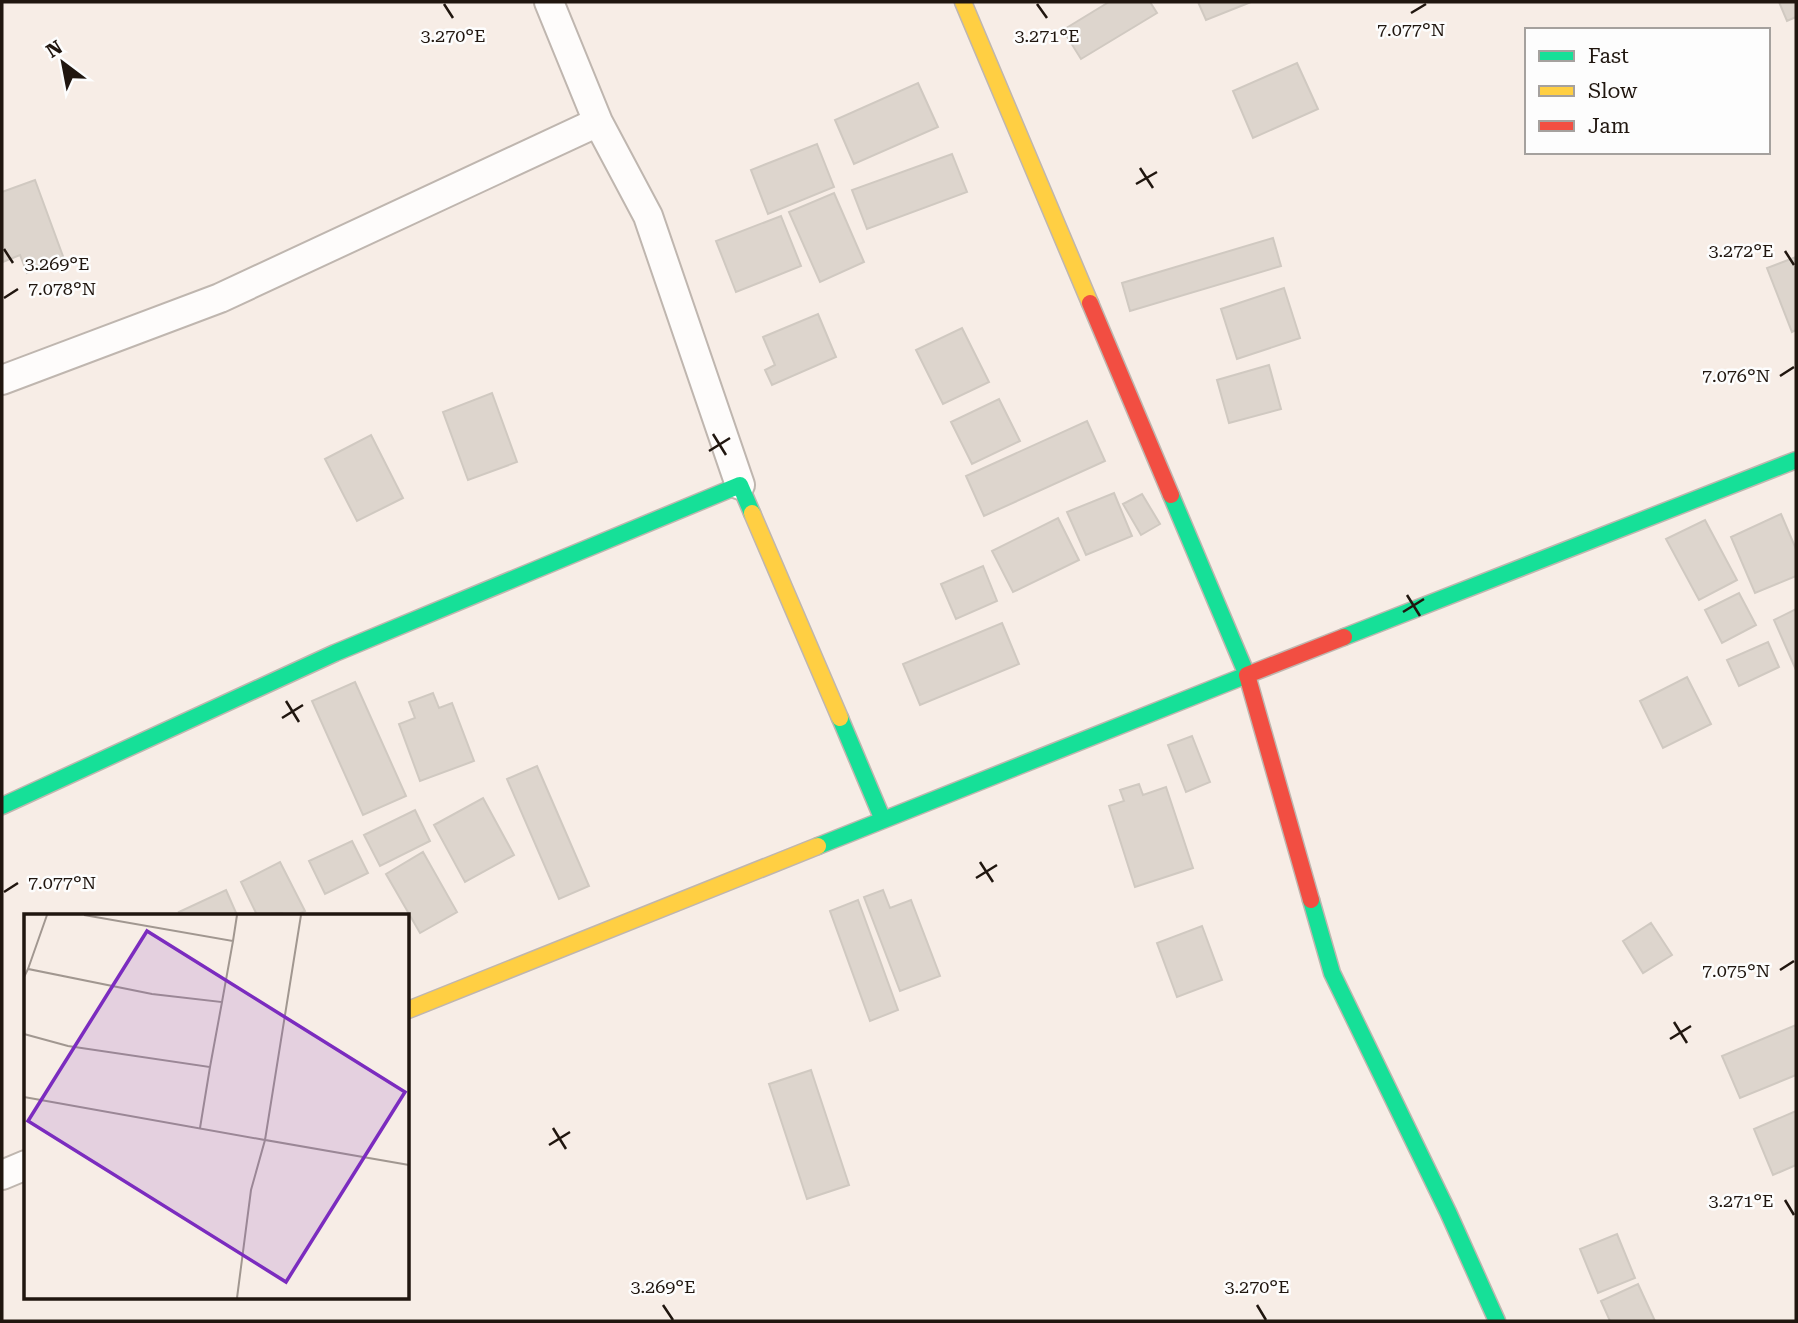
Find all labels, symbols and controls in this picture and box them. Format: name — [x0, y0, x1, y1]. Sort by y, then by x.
text: 7.077°N — [1377, 19, 1445, 40]
text: 3.270°E — [420, 25, 486, 46]
text: 3.271°E — [1014, 25, 1080, 46]
north arrow — [28, 28, 98, 98]
legend — [1525, 28, 1770, 154]
text: N — [42, 35, 67, 63]
text: Fast — [1588, 44, 1629, 68]
text: Slow — [1588, 79, 1638, 103]
text: Jam — [1588, 114, 1630, 138]
text: 3.272°E — [1708, 240, 1774, 261]
text: 3.269°E — [24, 253, 90, 274]
text: 7.078°N — [28, 278, 96, 299]
text: 7.076°N — [1702, 365, 1770, 386]
text: 7.077°N — [28, 872, 96, 893]
inset map — [24, 914, 410, 1298]
text: 7.075°N — [1702, 960, 1770, 981]
text: 3.271°E — [1708, 1190, 1774, 1211]
text: 3.269°E — [630, 1276, 696, 1297]
text: 3.270°E — [1224, 1276, 1290, 1297]

